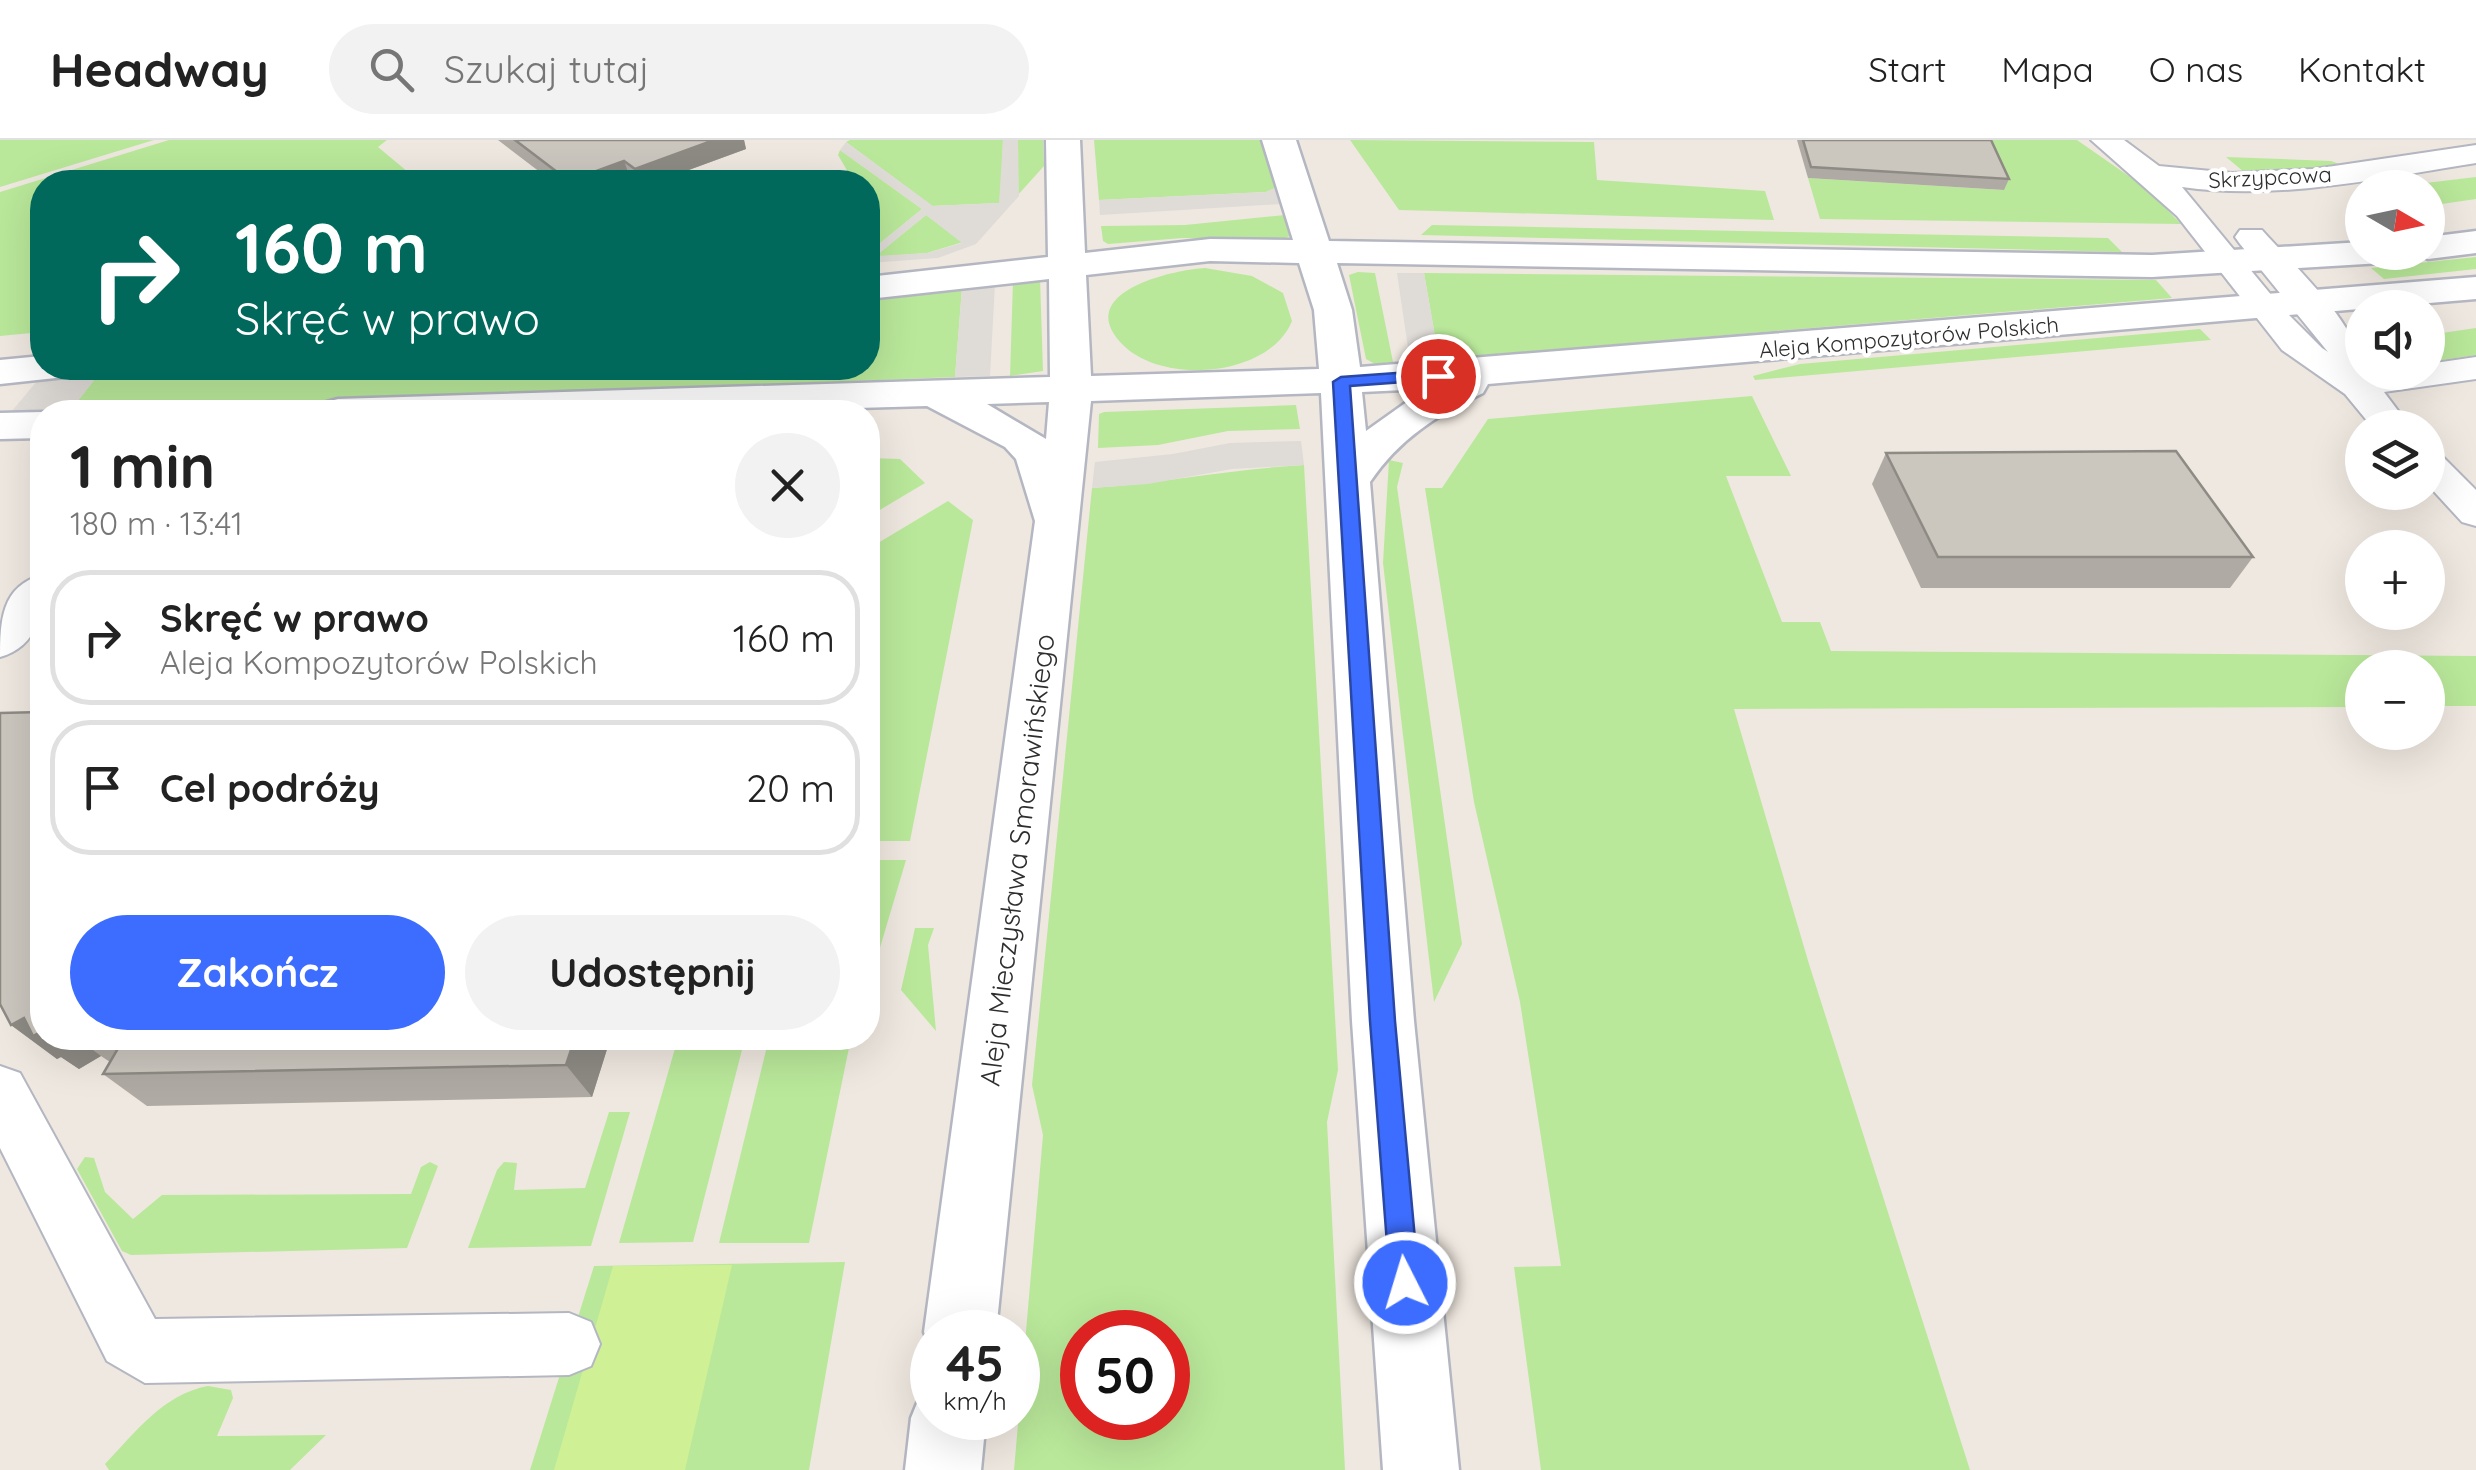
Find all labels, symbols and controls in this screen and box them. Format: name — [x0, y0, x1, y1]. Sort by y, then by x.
search box — [329, 24, 1029, 114]
text: Headway — [50, 39, 269, 99]
icon: search — [364, 42, 419, 97]
text: Szukaj tutaj — [444, 45, 649, 93]
text: Start — [1868, 47, 1946, 91]
text: Mapa — [2001, 47, 2094, 91]
text: O nas — [2149, 47, 2243, 91]
text: Kontakt — [2298, 47, 2426, 91]
street label: Skrzypcowa — [2208, 160, 2332, 194]
north arrow — [2345, 170, 2445, 270]
map controls — [2345, 170, 2445, 750]
text: 160 m — [235, 203, 428, 291]
icon: right — [70, 210, 200, 340]
text: Skręć w prawo — [235, 290, 540, 346]
button: sound — [2345, 290, 2445, 390]
street label: Aleja Kompozytorów Polskich — [1758, 310, 2060, 364]
pin — [1396, 334, 1481, 419]
icon: arrive — [1411, 349, 1466, 404]
button: layers — [2345, 410, 2445, 510]
text: 1 min — [70, 428, 215, 503]
button: close — [735, 433, 840, 538]
text: 180 m · 13:41 — [70, 503, 243, 543]
button: + — [2345, 530, 2445, 630]
text: Skręć w prawo — [160, 594, 429, 642]
icon: right — [75, 610, 130, 665]
text: 160 m — [733, 614, 835, 662]
street label: Aleja Mieczysława Smorawińskiego — [971, 632, 1062, 1088]
text: Aleja Kompozytorów Polskich — [160, 642, 598, 682]
button: − — [2345, 650, 2445, 750]
icon: arrive — [75, 760, 130, 815]
text: Cel podróży — [160, 764, 380, 812]
text: 20 m — [746, 764, 835, 812]
button: Zakończ — [70, 915, 445, 1030]
button: Udostępnij — [465, 915, 840, 1030]
position arrow — [1353, 1231, 1457, 1335]
speed limit sign: 50 — [1060, 1310, 1190, 1440]
text: 45 — [946, 1331, 1004, 1394]
text: km/h — [943, 1385, 1007, 1416]

